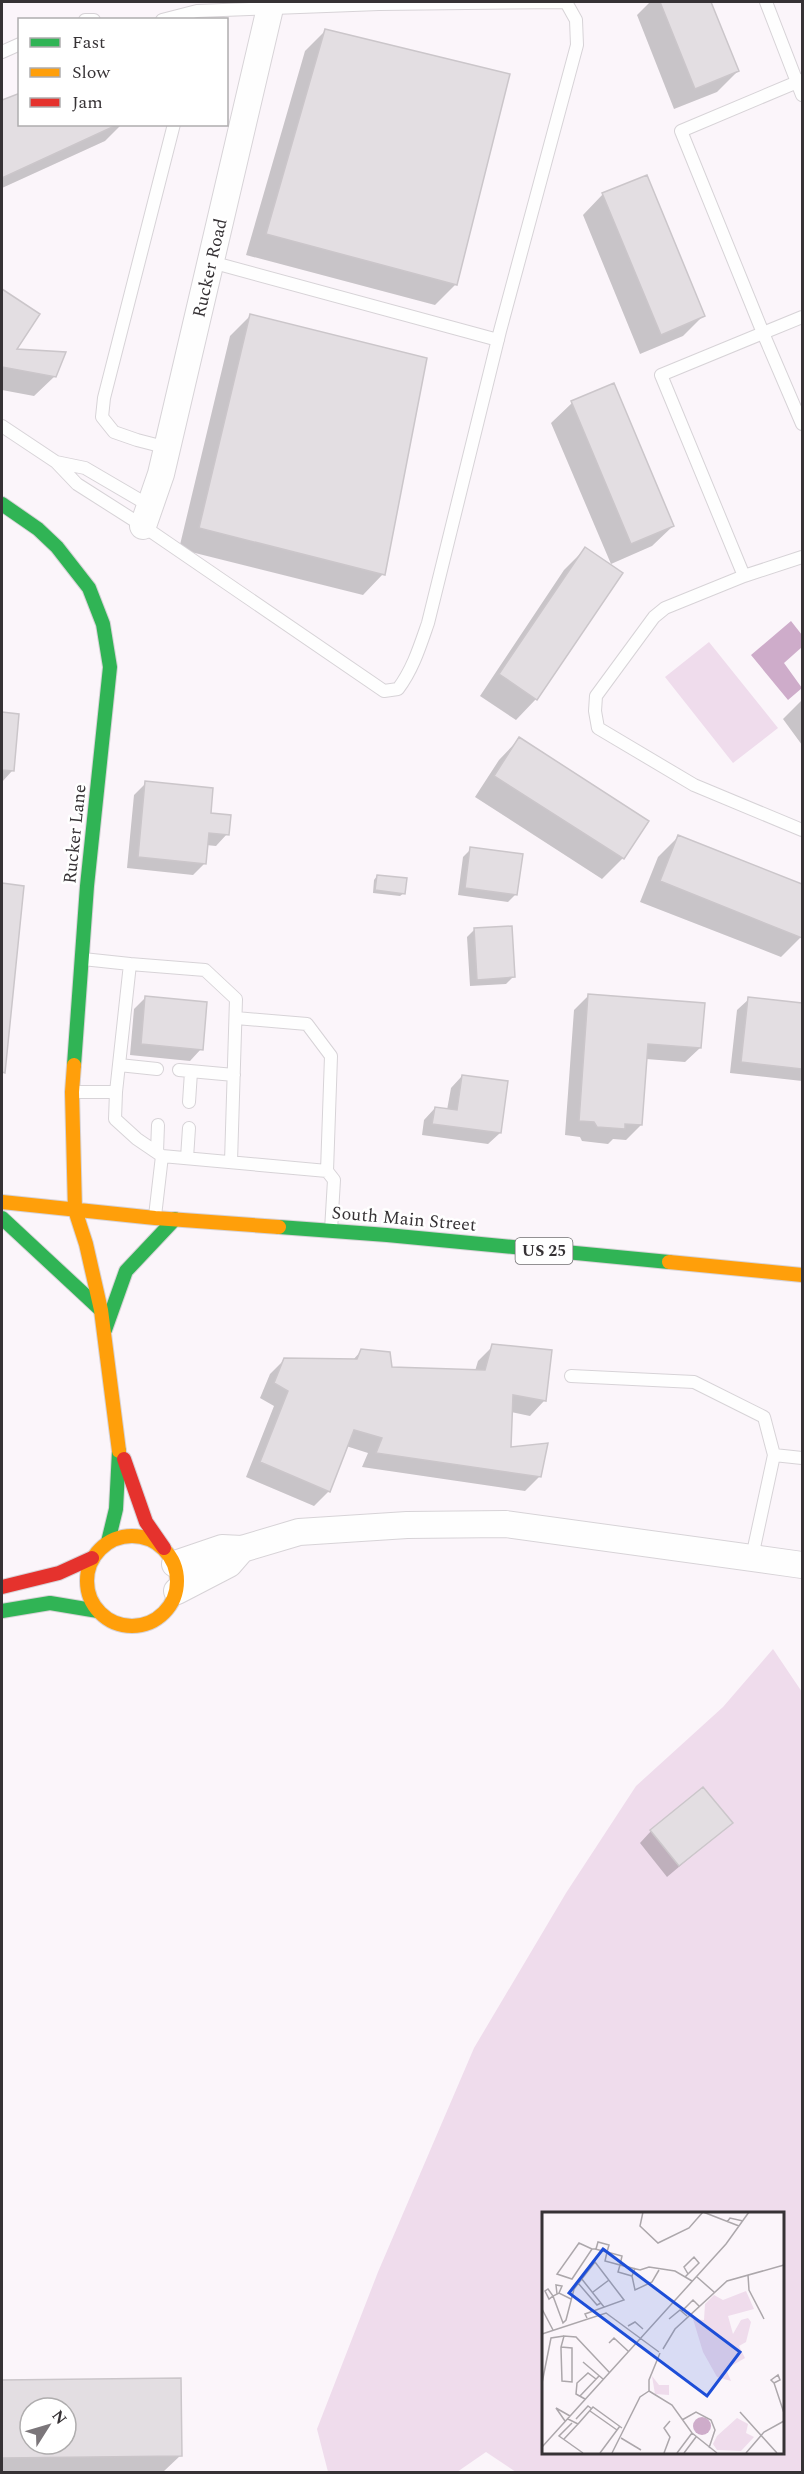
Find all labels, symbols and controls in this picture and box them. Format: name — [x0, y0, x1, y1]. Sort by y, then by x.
legend — [18, 18, 228, 126]
text: Fast — [72, 29, 105, 56]
text: Slow — [72, 59, 111, 86]
text: Jam — [72, 89, 103, 116]
street label: Rucker Road — [185, 216, 235, 320]
street label: Rucker Lane — [56, 783, 94, 885]
street label: South Main Street — [331, 1199, 477, 1239]
road number: US 25 — [516, 1238, 572, 1264]
inset map — [542, 2212, 783, 2453]
north arrow — [18, 2396, 78, 2456]
text: N — [46, 2405, 73, 2430]

